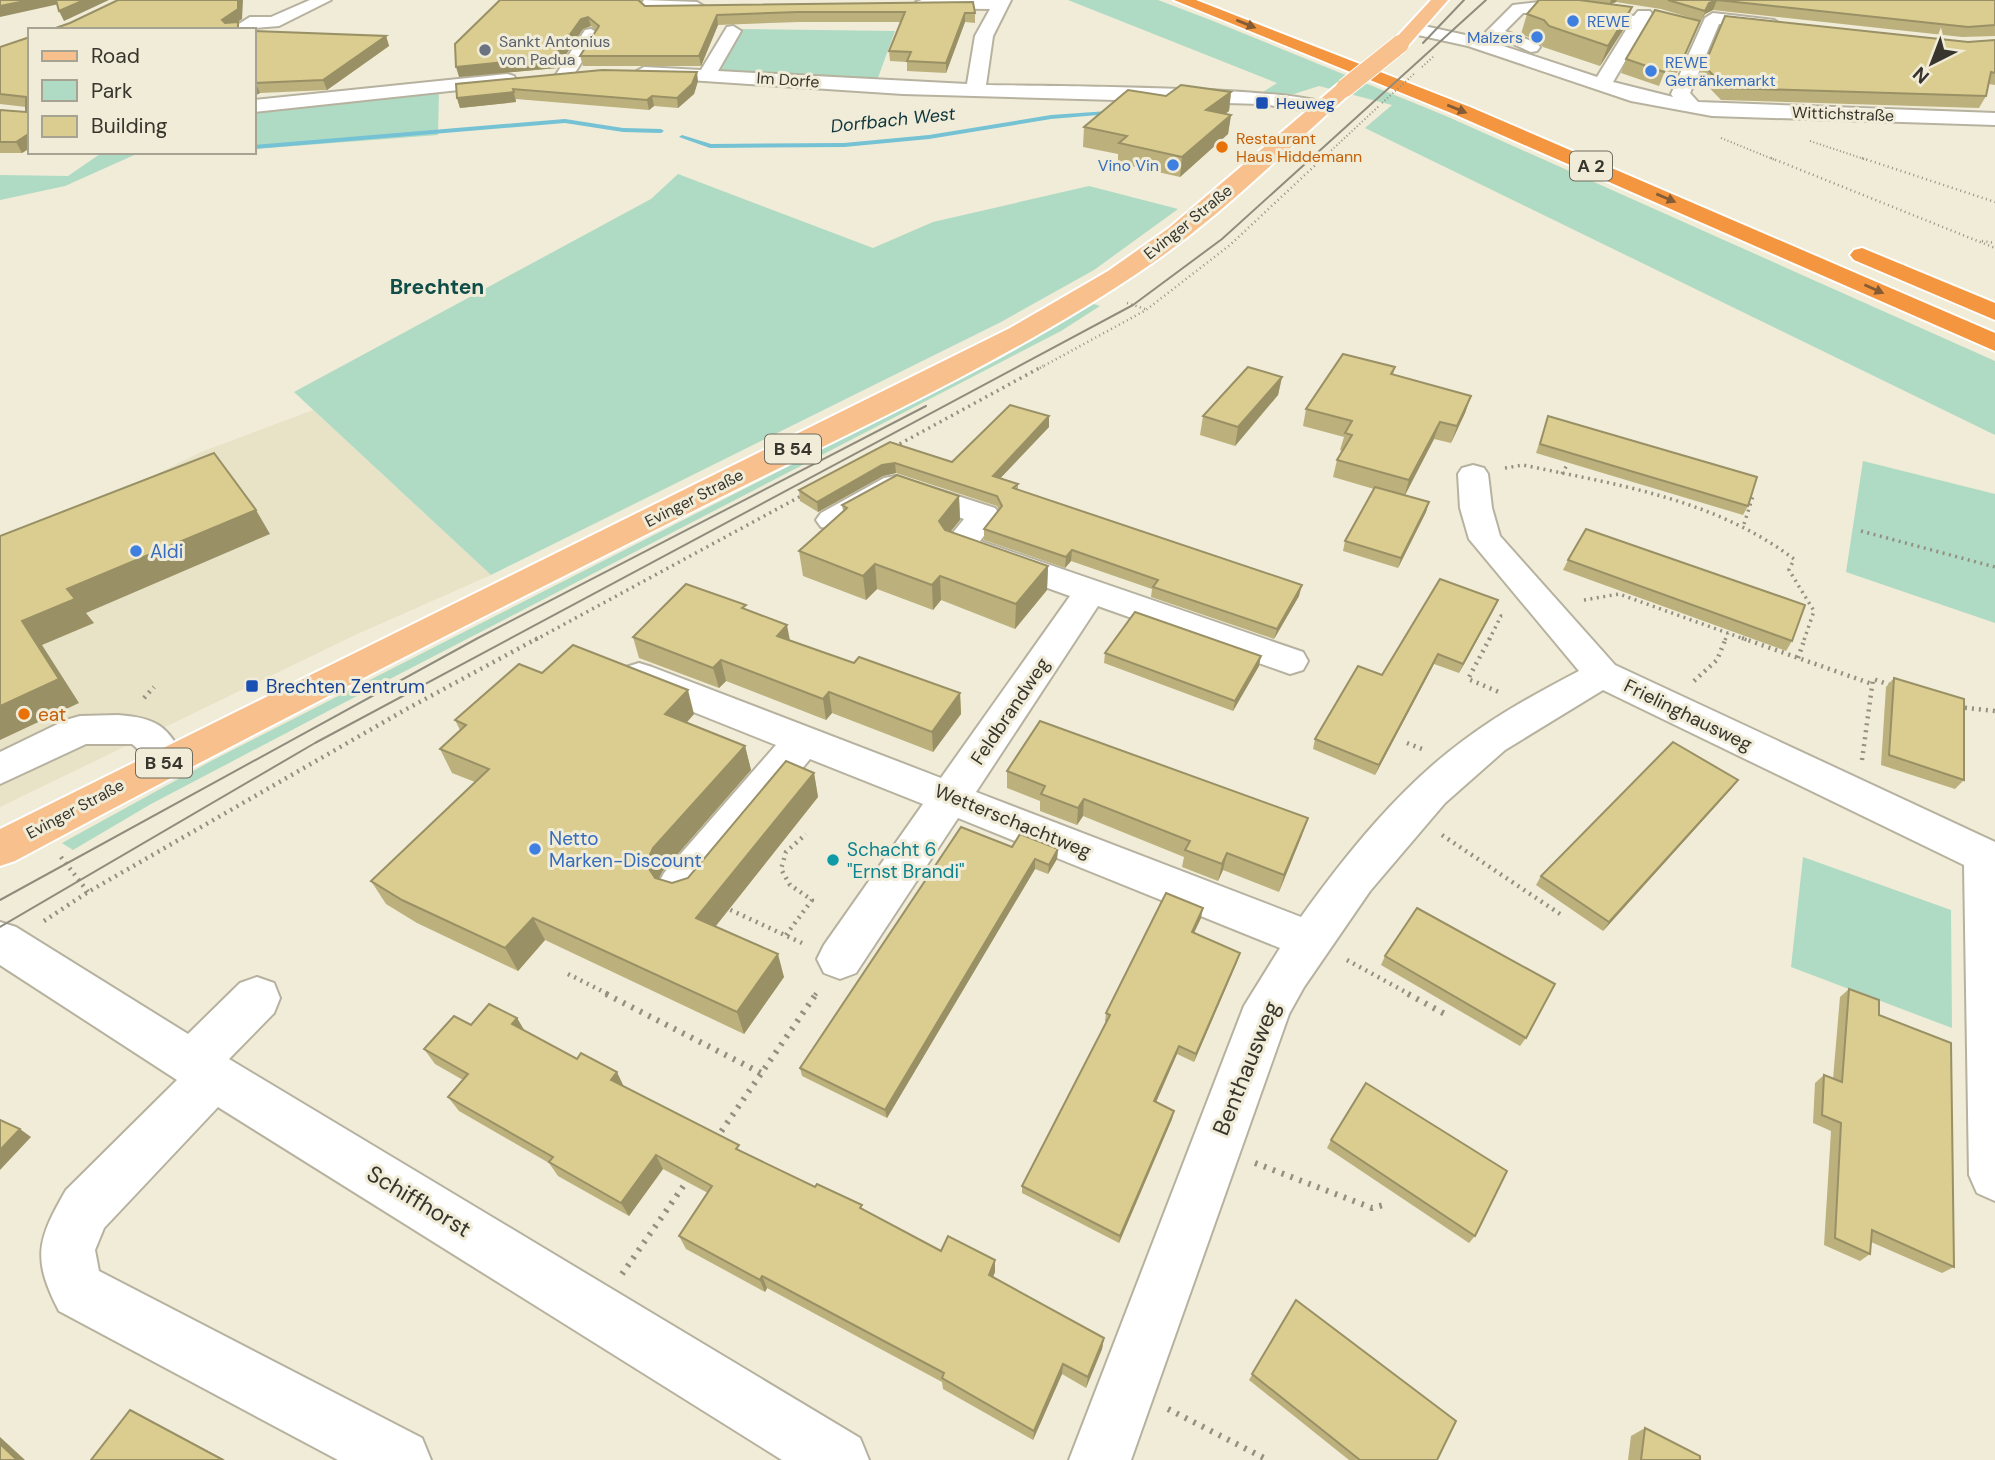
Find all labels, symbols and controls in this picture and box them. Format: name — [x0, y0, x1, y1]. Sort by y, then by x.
place label: REWE — [1587, 11, 1630, 32]
marker: REWE — [1565, 13, 1581, 29]
one-way arrow — [1235, 19, 1256, 30]
place label: Malzers — [1467, 27, 1523, 48]
legend — [28, 28, 256, 154]
north arrow — [1897, 28, 1967, 98]
marker: Malzers — [1529, 29, 1545, 45]
place label: Sankt Antonius von Padua — [499, 31, 610, 70]
text: Road — [91, 42, 140, 70]
marker: Sankt Antonius von Padua — [477, 42, 493, 58]
place label: REWE Getränkemarkt — [1665, 52, 1776, 91]
text: N — [1907, 61, 1934, 89]
marker: REWE Getränkemarkt — [1643, 63, 1659, 79]
street label: Im Dorfe — [756, 67, 820, 93]
text: Park — [91, 77, 133, 105]
place label: Heuweg — [1276, 93, 1335, 114]
marker: Heuweg — [1254, 95, 1270, 111]
water label: Dorfbach West — [829, 101, 958, 138]
street label: Wittichstraße — [1792, 102, 1894, 126]
one-way arrow — [1446, 104, 1467, 115]
text: Building — [91, 112, 168, 140]
place label: Restaurant Haus Hiddemann — [1236, 128, 1362, 167]
marker: Restaurant Haus Hiddemann — [1214, 139, 1230, 155]
road number: A 2 — [1570, 152, 1612, 181]
place label: Vino Vin — [1098, 155, 1159, 176]
marker: Vino Vin — [1165, 157, 1181, 173]
street label: Evinger Straße — [1139, 180, 1237, 264]
one-way arrow — [1656, 192, 1676, 204]
district label: Brechten — [390, 273, 484, 301]
one-way arrow — [1864, 284, 1885, 295]
road number: B 54 — [765, 434, 821, 463]
street label: Evinger Straße — [641, 464, 747, 532]
place label: Aldi — [150, 539, 183, 564]
marker: Aldi — [128, 543, 144, 559]
street label: Feldbrandweg — [965, 652, 1055, 770]
street label: Frielinghausweg — [1620, 673, 1757, 757]
place label: Brechten Zentrum — [266, 674, 425, 699]
marker: Brechten Zentrum — [244, 678, 260, 694]
place label: eat — [38, 702, 66, 727]
marker: eat — [16, 706, 32, 722]
road number: B 54 — [136, 748, 192, 778]
street label: Evinger Straße — [22, 774, 128, 844]
street label: Wetterschachtweg — [931, 778, 1095, 864]
place label: Netto Marken-Discount — [549, 826, 702, 873]
place label: Schacht 6 "Ernst Brandi" — [847, 837, 965, 884]
marker: Netto Marken-Discount — [527, 841, 543, 857]
marker: Schacht 6 "Ernst Brandi" — [825, 852, 841, 868]
street label: Benthausweg — [1205, 996, 1287, 1140]
street label: Schiffhorst — [361, 1158, 477, 1244]

